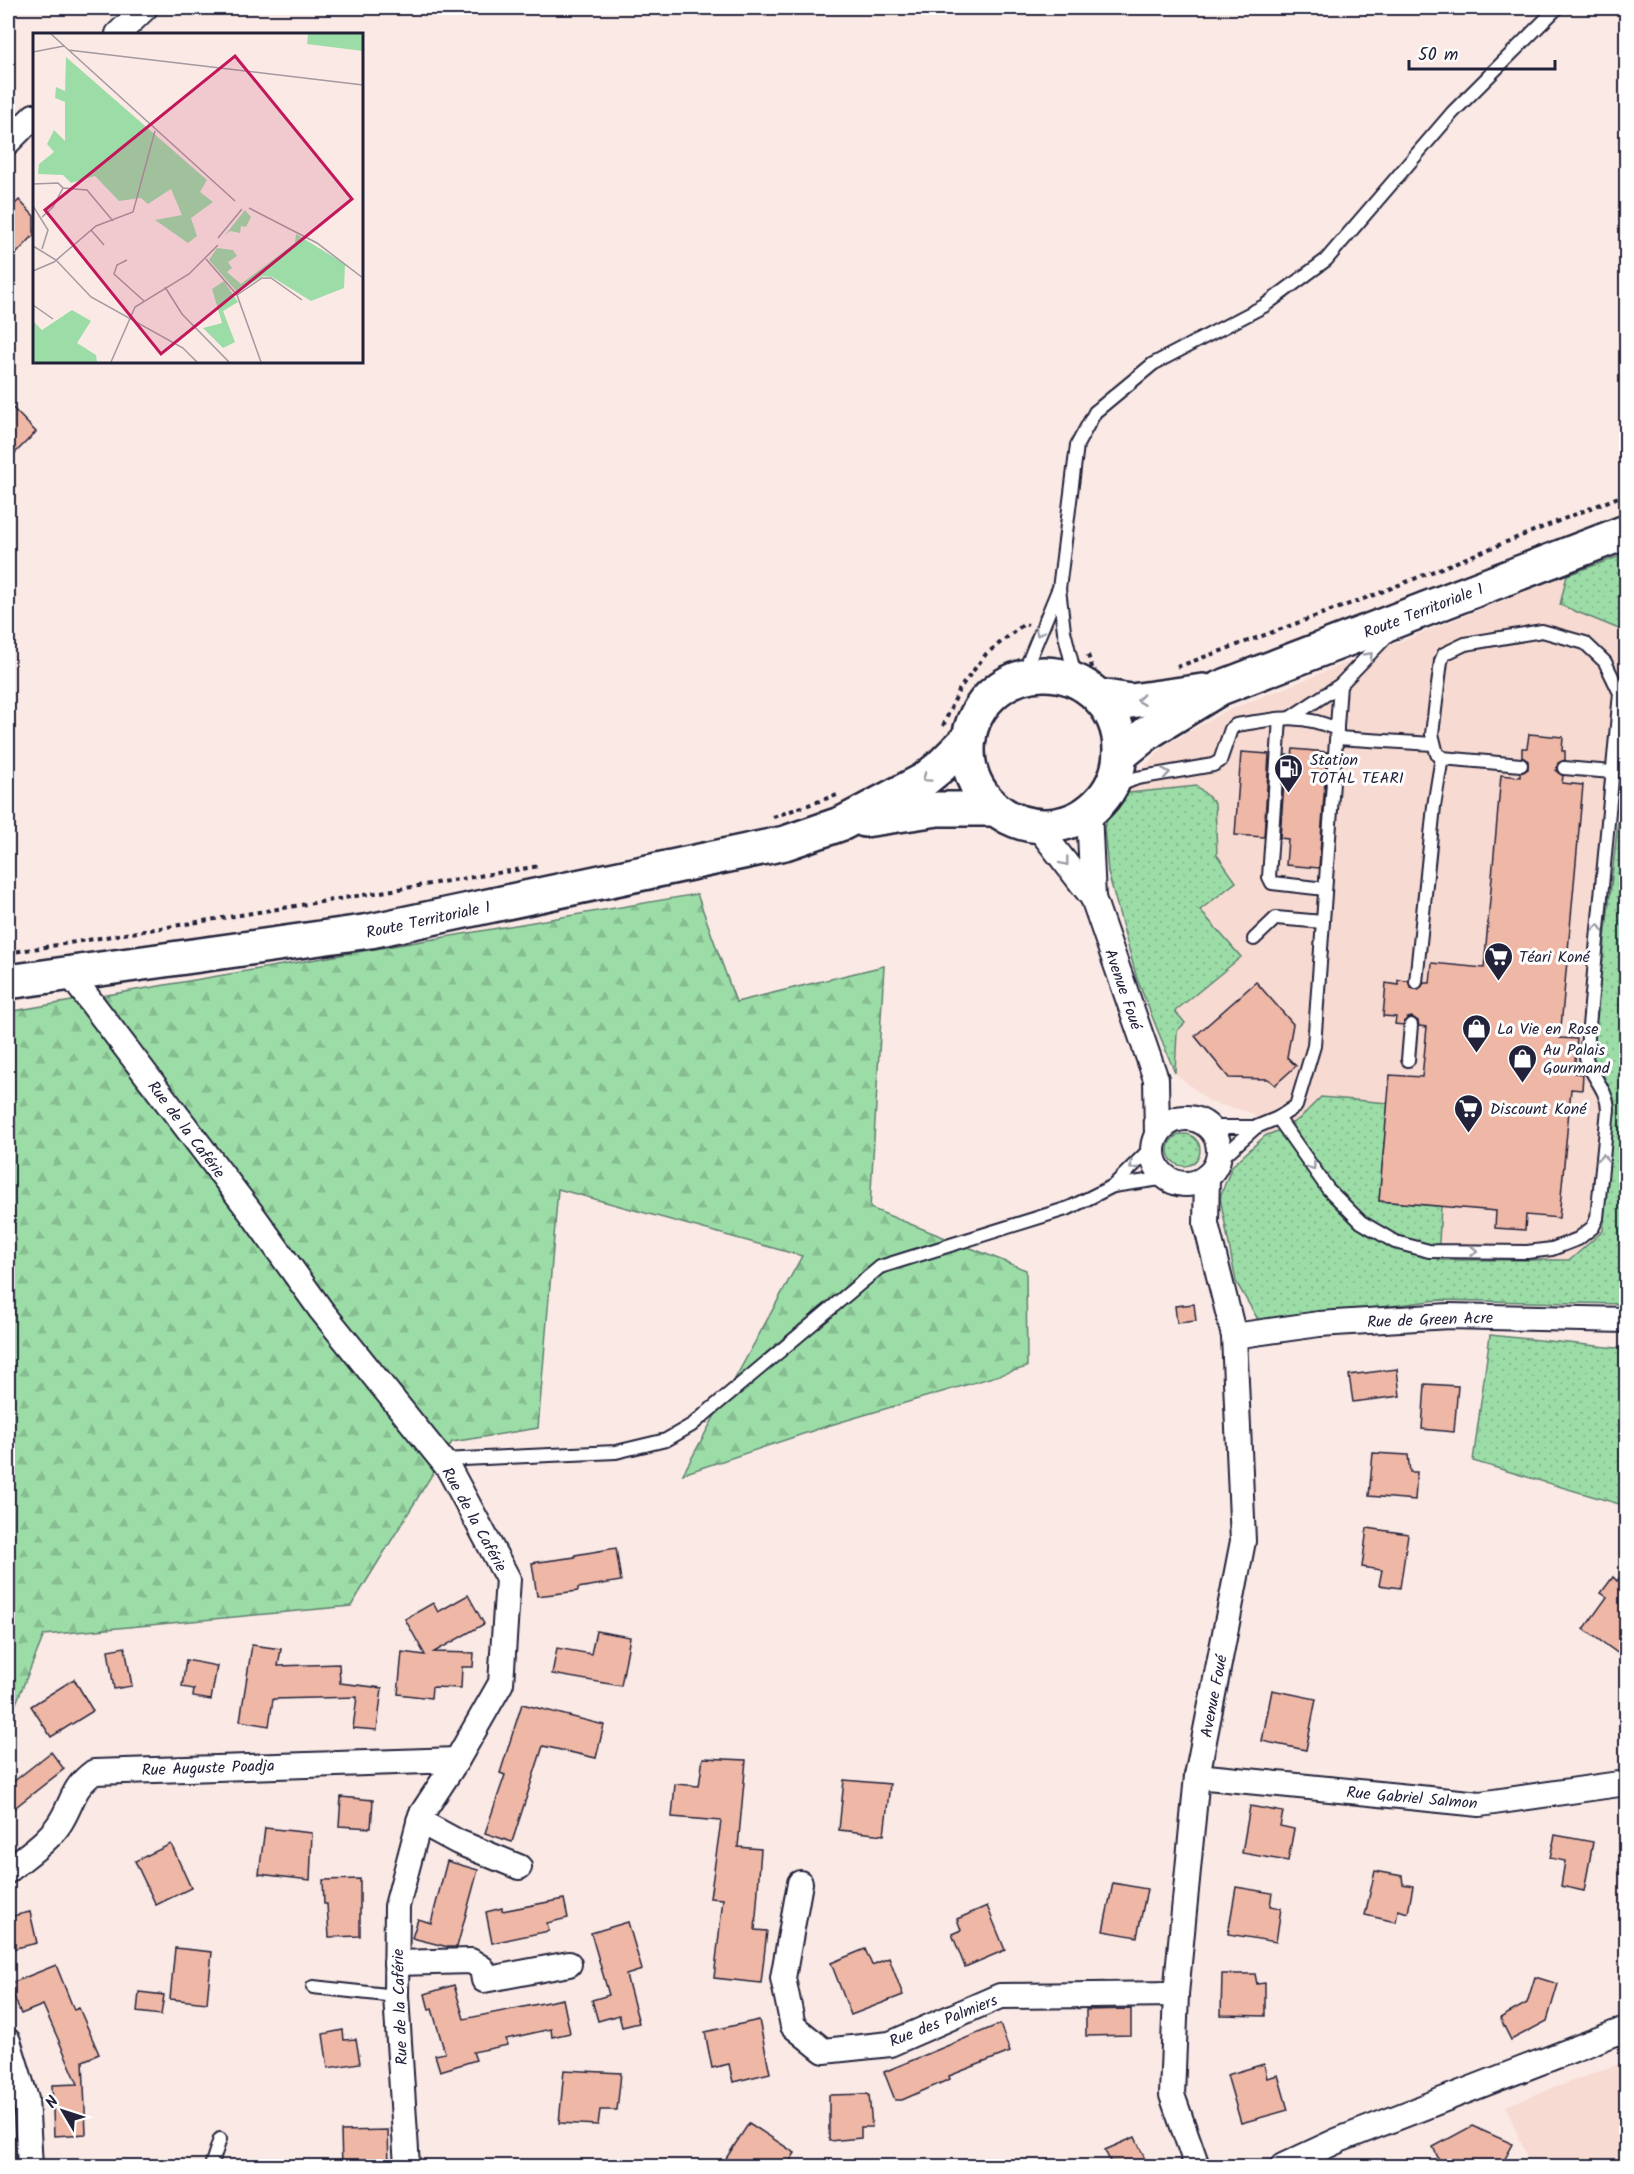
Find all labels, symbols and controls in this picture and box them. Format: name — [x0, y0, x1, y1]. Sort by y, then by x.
inset map — [33, 33, 363, 363]
scale bar — [1409, 33, 1554, 71]
text: 50 m — [1418, 41, 1458, 70]
street label: Route Territoriale 1 — [1360, 577, 1487, 646]
one-way arrow — [1034, 626, 1046, 637]
one-way arrow — [1362, 652, 1373, 663]
one-way arrow — [1137, 693, 1146, 705]
place label: Station TOTAL TEARI — [1310, 748, 1404, 791]
fuel station icon: Station TOTAL TEARI — [1273, 752, 1305, 794]
one-way arrow — [1160, 767, 1170, 780]
one-way arrow — [922, 771, 933, 782]
one-way arrow — [1058, 855, 1069, 866]
street label: Route Territoriale 1 — [364, 895, 493, 946]
one-way arrow — [1591, 923, 1604, 932]
supermarket icon: Téari Koné — [1482, 940, 1514, 982]
place label: Téari Koné — [1519, 945, 1591, 970]
street label: Avenue Foué — [1097, 946, 1148, 1034]
shop icon: La Vie en Rose — [1460, 1012, 1492, 1054]
place label: La Vie en Rose — [1497, 1017, 1598, 1042]
place label: Au Palais Gourmand — [1543, 1038, 1611, 1081]
shop icon: Au Palais Gourmand — [1506, 1042, 1538, 1084]
street label: Rue de la Caférie — [141, 1076, 231, 1184]
supermarket icon: Discount Koné — [1453, 1092, 1485, 1134]
place label: Discount Koné — [1490, 1097, 1587, 1122]
one-way arrow — [1596, 1153, 1609, 1163]
one-way arrow — [1130, 1159, 1140, 1170]
one-way arrow — [1305, 1159, 1316, 1170]
one-way arrow — [1470, 1245, 1479, 1257]
street label: Rue de Green Acre — [1367, 1306, 1493, 1335]
street label: Rue de la Caférie — [435, 1463, 513, 1577]
street label: Avenue Foué — [1194, 1652, 1235, 1740]
street label: Rue Auguste Poadja — [141, 1754, 275, 1783]
street label: Rue Gabriel Salmon — [1345, 1780, 1478, 1817]
street label: Rue de la Caférie — [386, 1948, 415, 2066]
street label: Rue des Palmiers — [886, 1988, 1002, 2055]
north arrow — [33, 2081, 93, 2141]
text: N — [40, 2091, 65, 2114]

